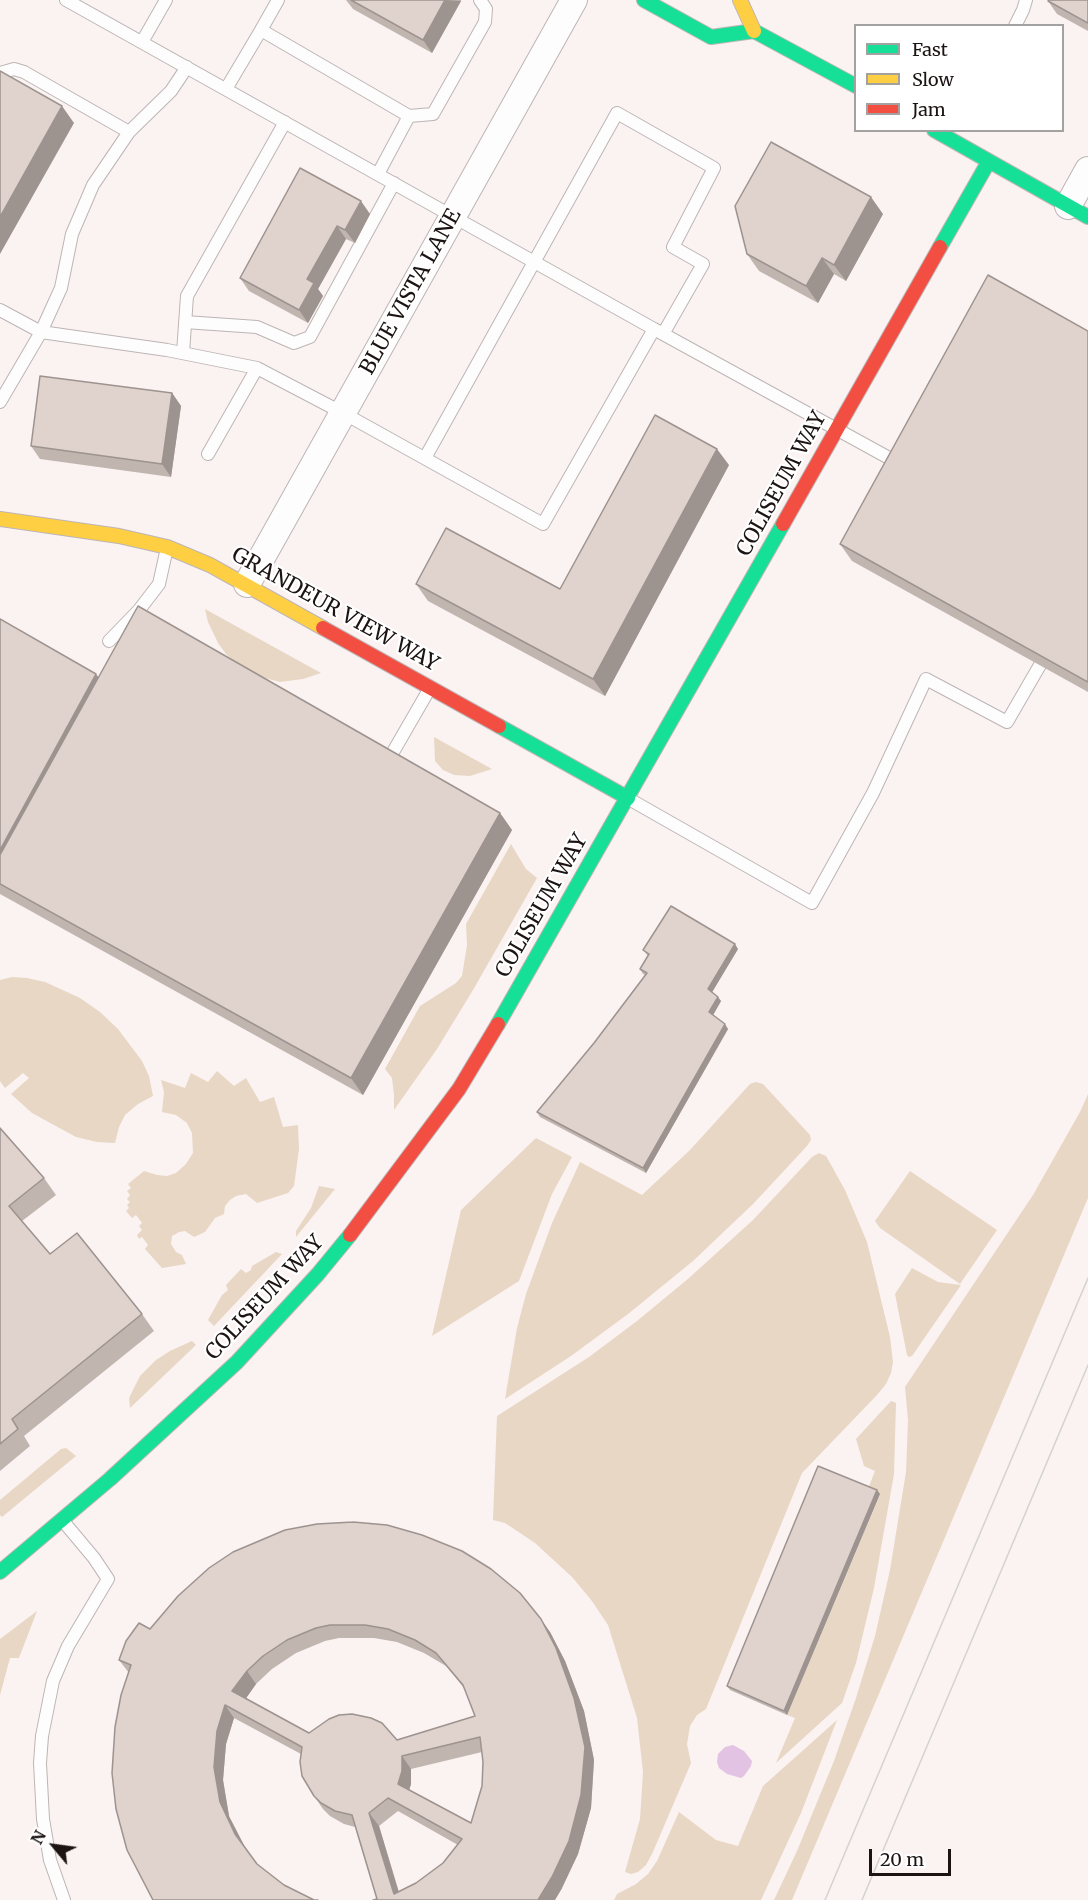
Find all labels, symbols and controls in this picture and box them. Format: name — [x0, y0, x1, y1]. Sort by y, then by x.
legend — [854, 24, 1064, 132]
text: Fast — [912, 38, 948, 61]
text: Slow — [912, 68, 954, 91]
text: Jam — [912, 98, 946, 121]
street label: BLUE VISTA LANE — [355, 205, 467, 379]
street label: COLISEUM WAY — [732, 407, 832, 561]
street label: GRANDEUR VIEW WAY — [227, 543, 443, 677]
street label: COLISEUM WAY — [491, 830, 593, 982]
street label: COLISEUM WAY — [201, 1230, 329, 1366]
north arrow — [24, 1816, 84, 1876]
text: N — [26, 1827, 50, 1848]
scale bar — [872, 1837, 954, 1875]
text: 20 m — [880, 1848, 924, 1871]

